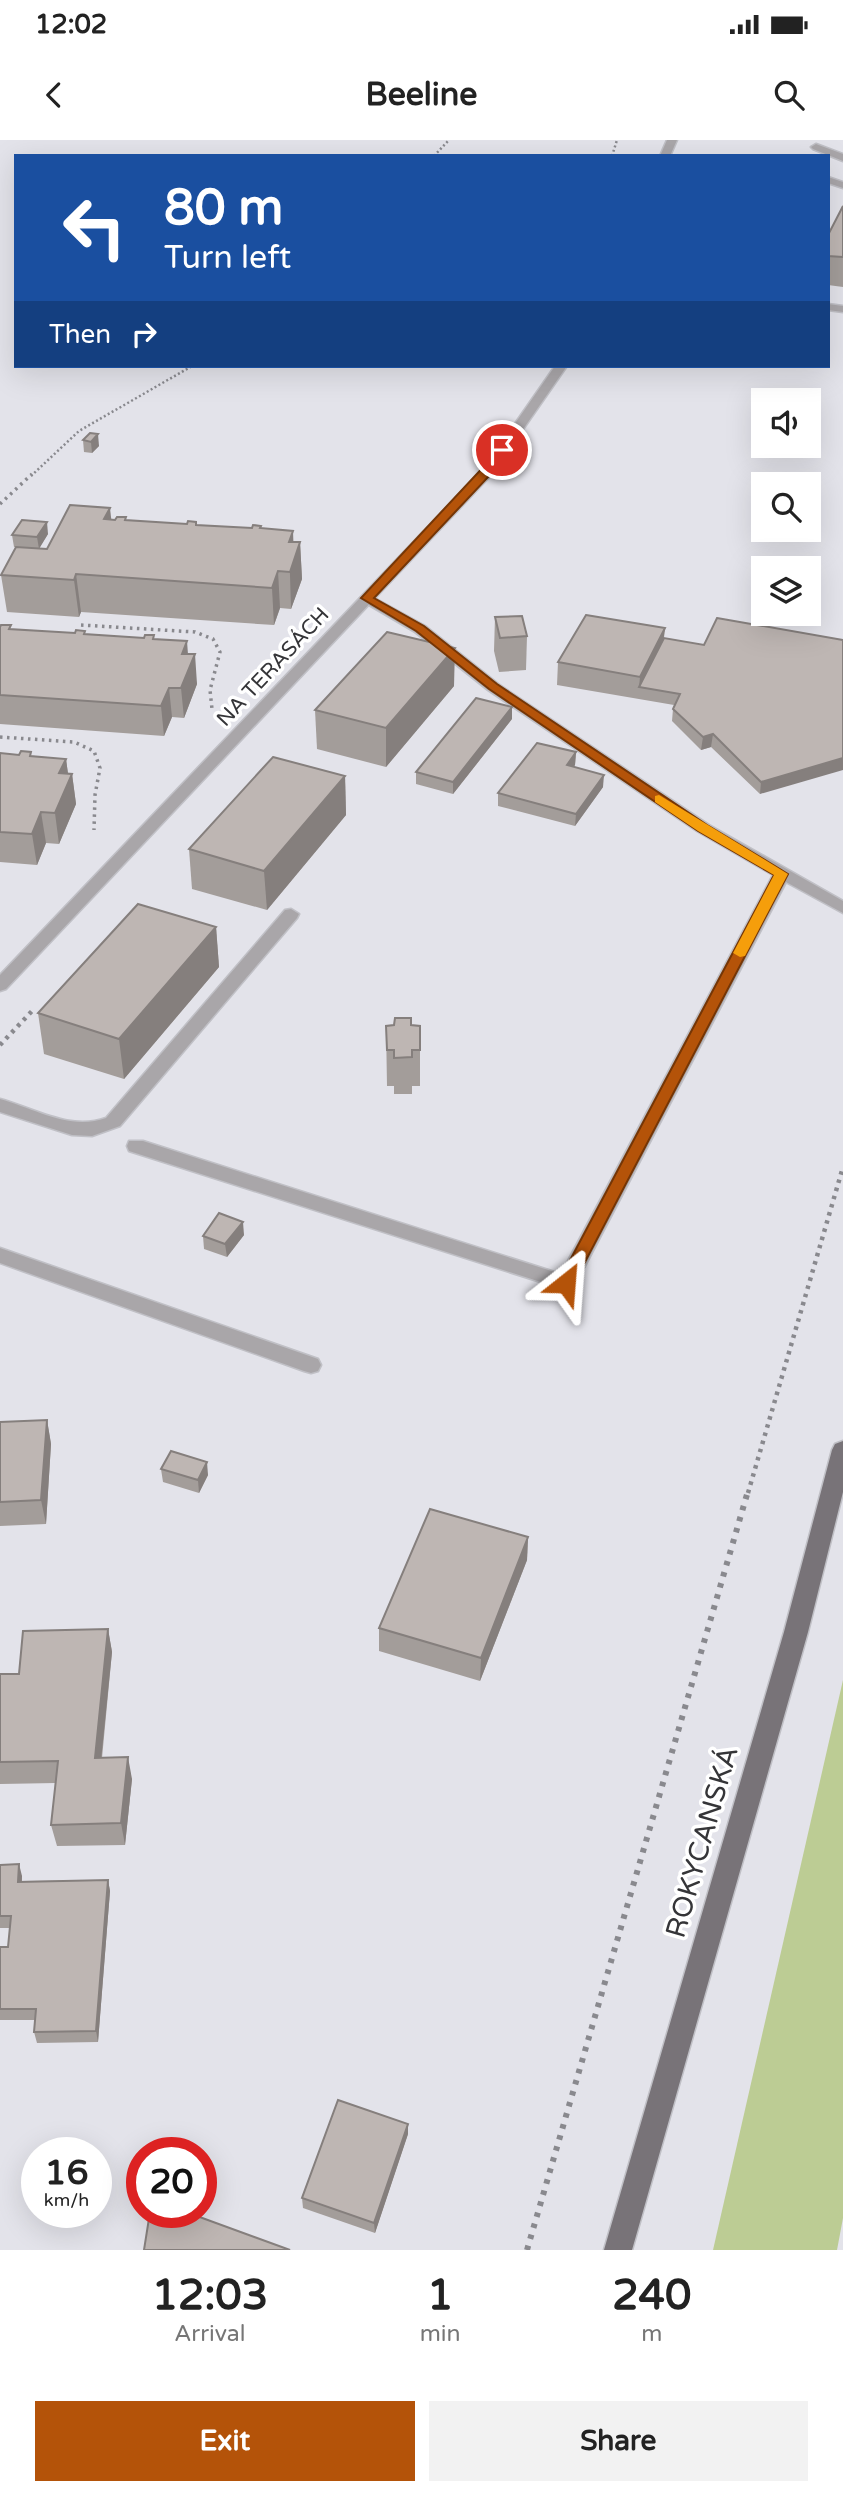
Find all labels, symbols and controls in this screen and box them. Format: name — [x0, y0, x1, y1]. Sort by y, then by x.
text: 12:02 — [35, 9, 107, 40]
icon: back — [35, 76, 73, 114]
text: Beeline — [366, 76, 477, 114]
icon: search — [770, 76, 808, 114]
text: 80 m — [164, 179, 283, 238]
icon: left — [49, 182, 140, 273]
text: Turn left — [164, 239, 291, 277]
icon: right — [125, 315, 163, 353]
text: Then — [49, 319, 111, 350]
map controls — [751, 388, 821, 626]
button: sound — [751, 388, 821, 458]
pin — [472, 420, 532, 480]
icon: arrive — [483, 431, 521, 469]
button: search — [751, 472, 821, 542]
button: layers — [751, 556, 821, 626]
street label: NA TERASÁCH — [211, 602, 335, 732]
position arrow — [529, 1246, 603, 1320]
street label: ROKYCANSKÁ — [658, 1742, 746, 1942]
speed limit sign: 20 — [126, 2137, 217, 2228]
text: 16 — [45, 2152, 88, 2194]
text: km/h — [44, 2189, 89, 2211]
text: 12:03 — [152, 2270, 268, 2321]
text: 1 — [427, 2270, 453, 2321]
text: 240 — [612, 2270, 691, 2321]
text: Arrival — [174, 2320, 245, 2348]
text: min — [420, 2320, 461, 2348]
text: m — [641, 2320, 662, 2348]
button: Exit — [35, 2401, 415, 2481]
button: Share — [429, 2401, 808, 2481]

